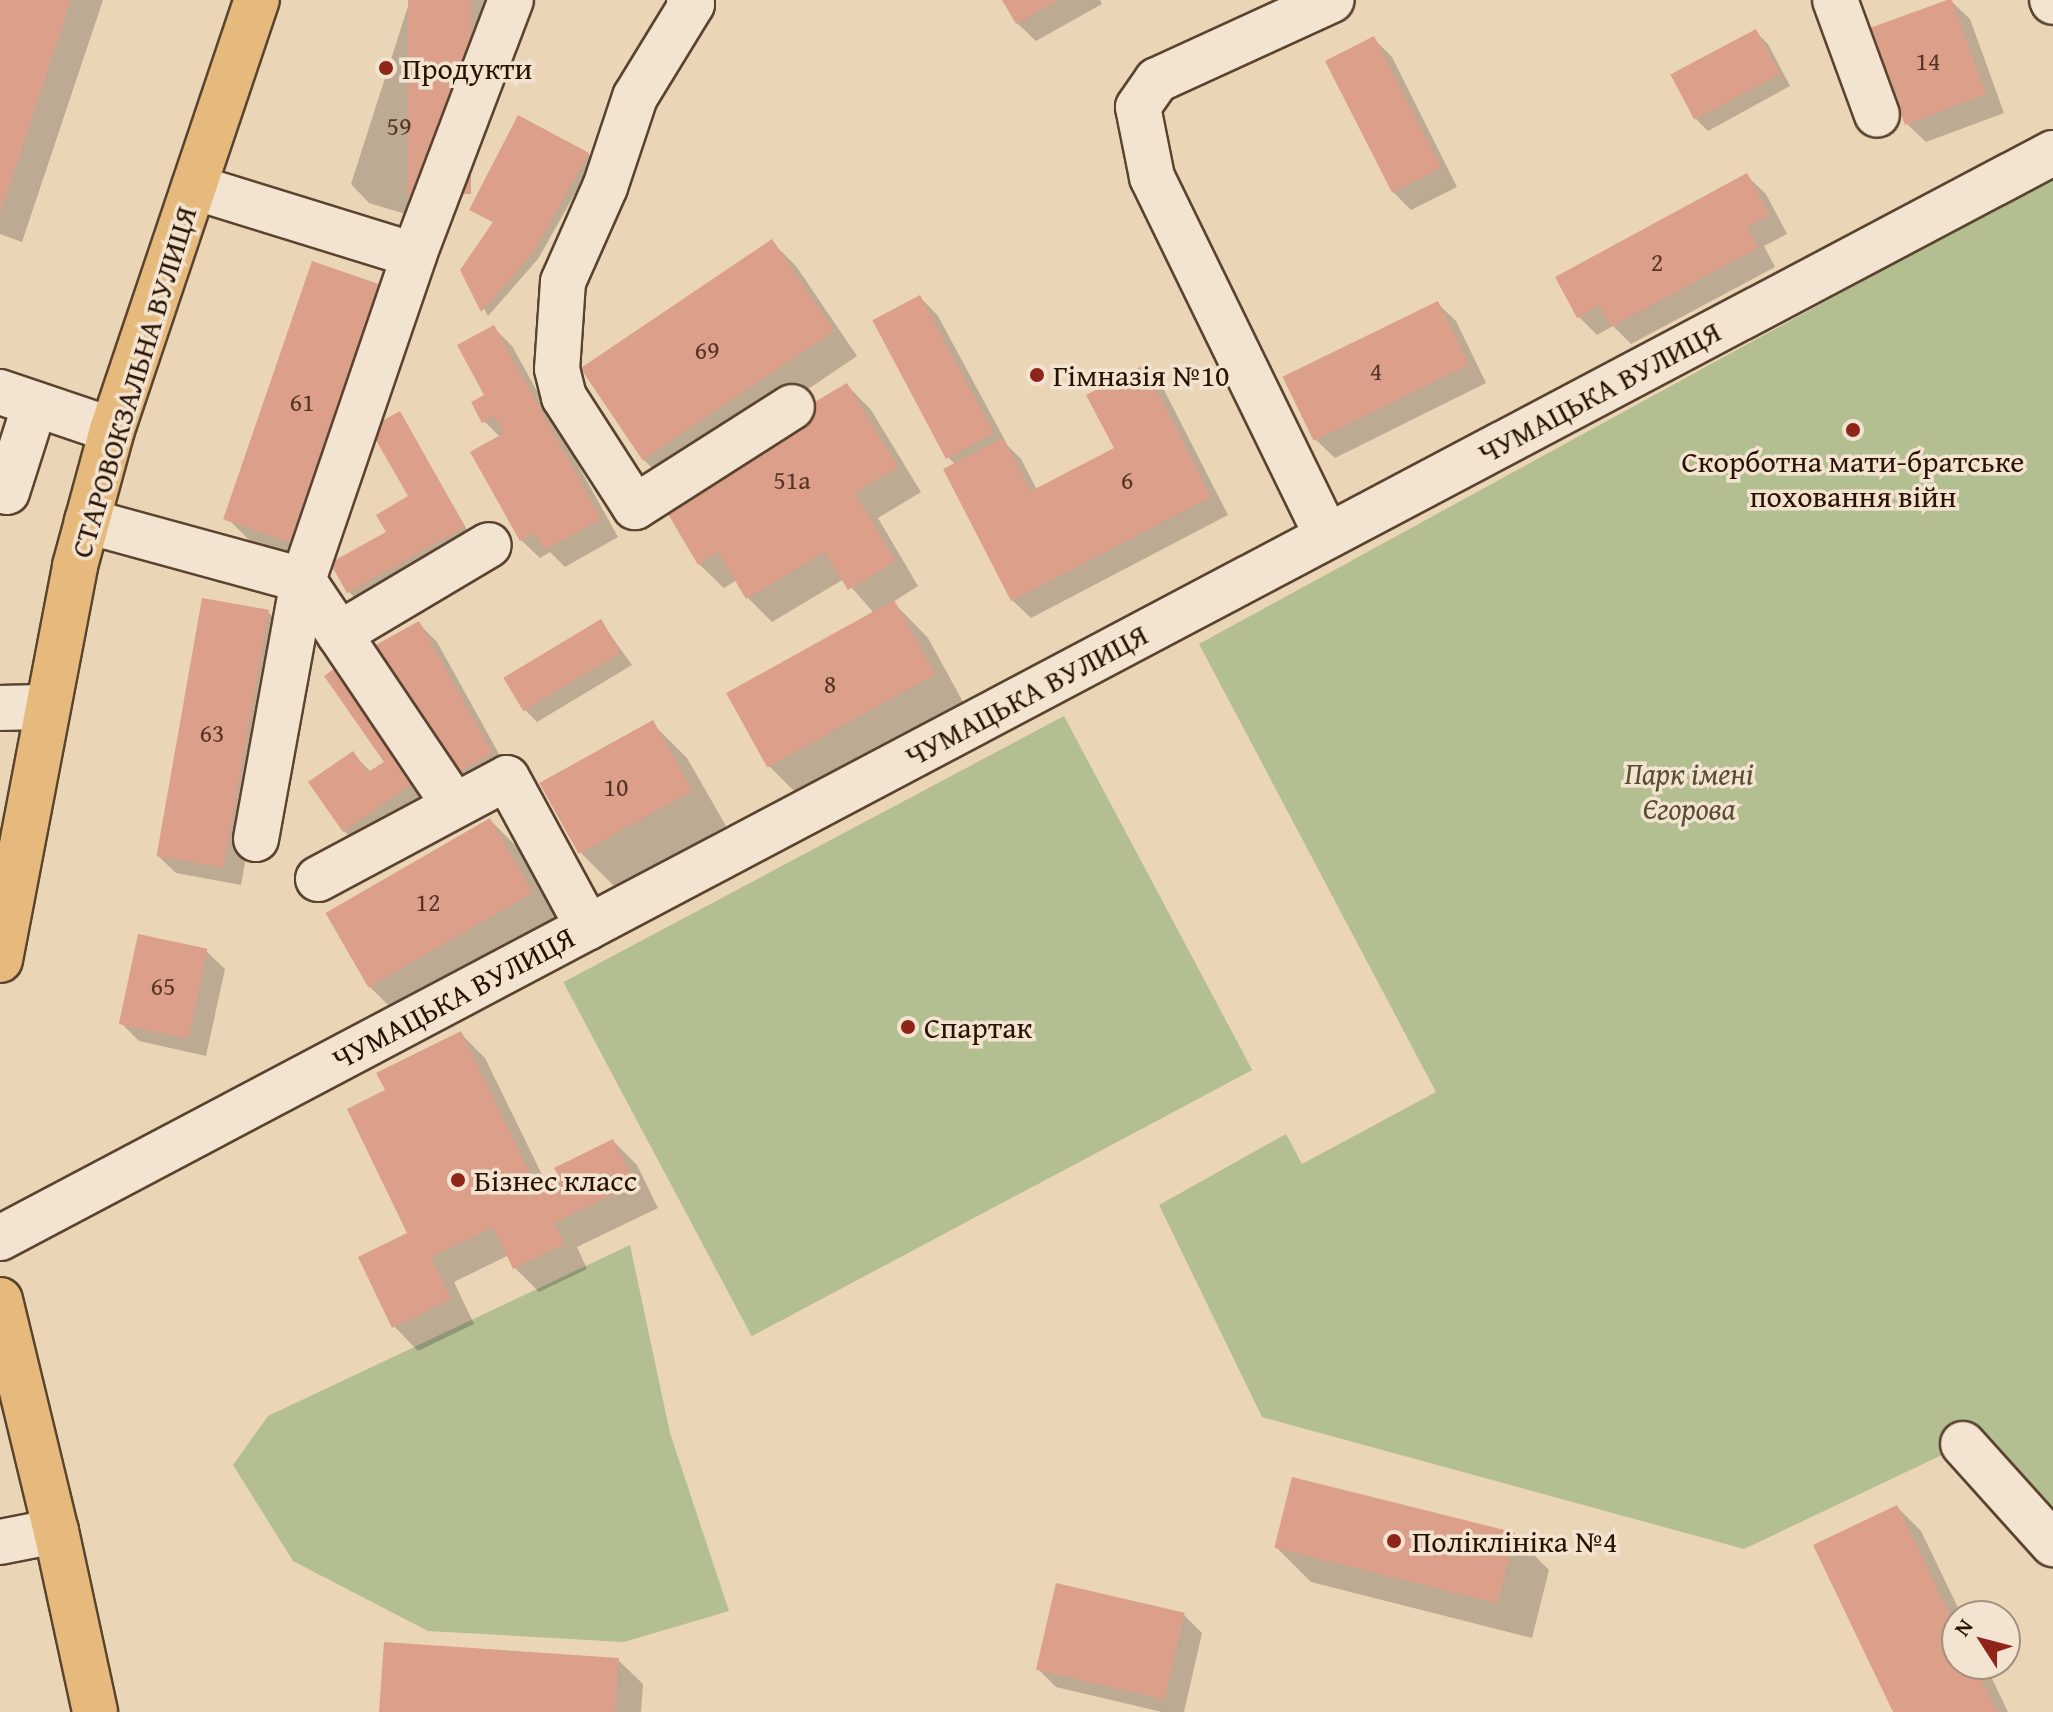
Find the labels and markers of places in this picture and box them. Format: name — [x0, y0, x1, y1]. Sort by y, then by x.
place label: Продукти — [402, 50, 532, 86]
marker: Продукти — [377, 59, 395, 77]
place label: Гімназія №10 — [1053, 357, 1230, 393]
marker: Гімназія №10 — [1028, 366, 1046, 384]
marker: Скорботна мати-братське поховання війн — [1844, 421, 1862, 439]
place label: Скорботна мати-братське поховання війн — [1682, 443, 2024, 514]
place label: Спартак — [924, 1009, 1032, 1045]
marker: Спартак — [899, 1018, 917, 1036]
place label: Бізнес класс — [474, 1162, 637, 1198]
marker: Бізнес класс — [449, 1171, 467, 1189]
place label: Поліклініка №4 — [1412, 1523, 1617, 1559]
marker: Поліклініка №4 — [1383, 1530, 1405, 1552]

